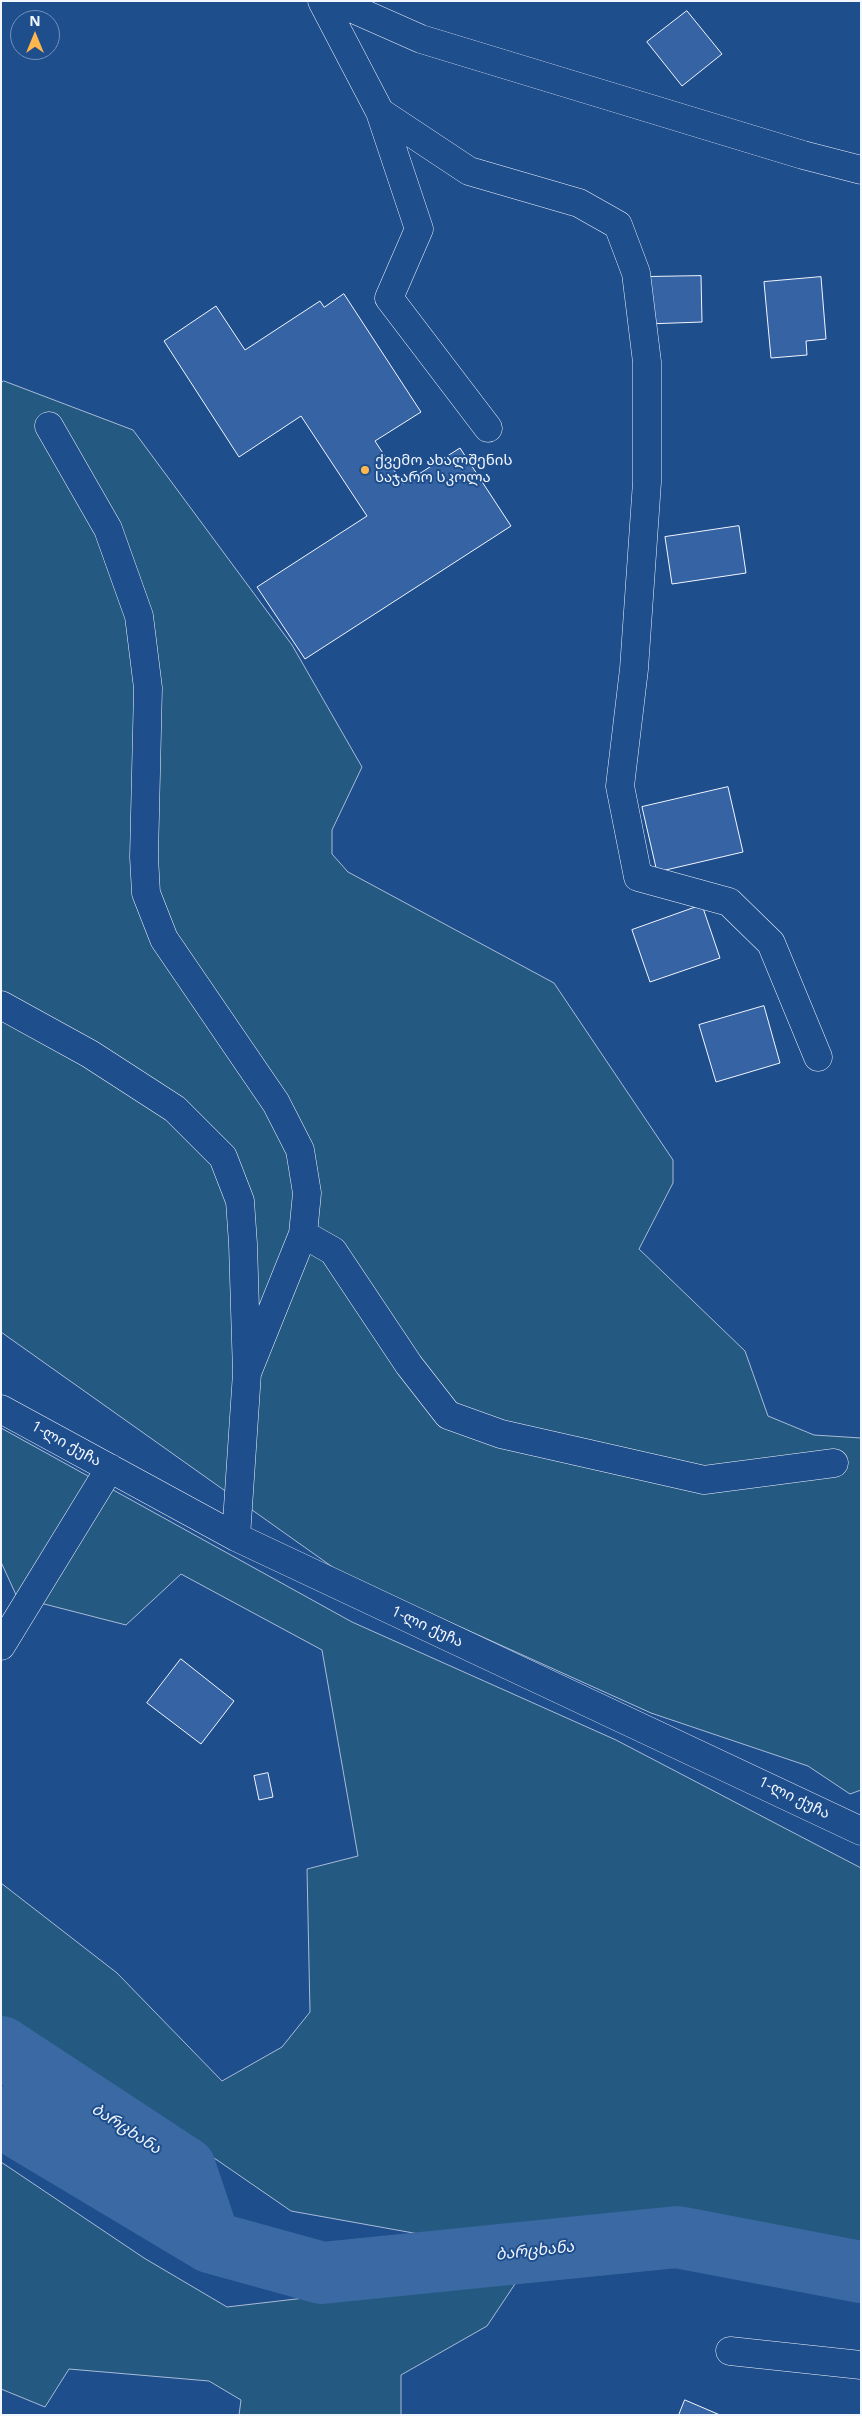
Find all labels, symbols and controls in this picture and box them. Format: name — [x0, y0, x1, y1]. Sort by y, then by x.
north arrow — [10, 10, 60, 60]
text: N — [29, 11, 41, 30]
place label: ქვემო ახალშენის საჯარო სკოლა — [375, 452, 512, 487]
marker: ქვემო ახალშენის საჯარო სკოლა — [359, 464, 371, 476]
street label: 1-ლი ქუჩა — [28, 1417, 104, 1471]
street label: 1-ლი ქუჩა — [388, 1603, 466, 1651]
street label: 1-ლი ქუჩა — [755, 1773, 833, 1823]
water label: ბარცხანა — [88, 2100, 164, 2158]
water label: ბარცხანა — [495, 2237, 575, 2265]

